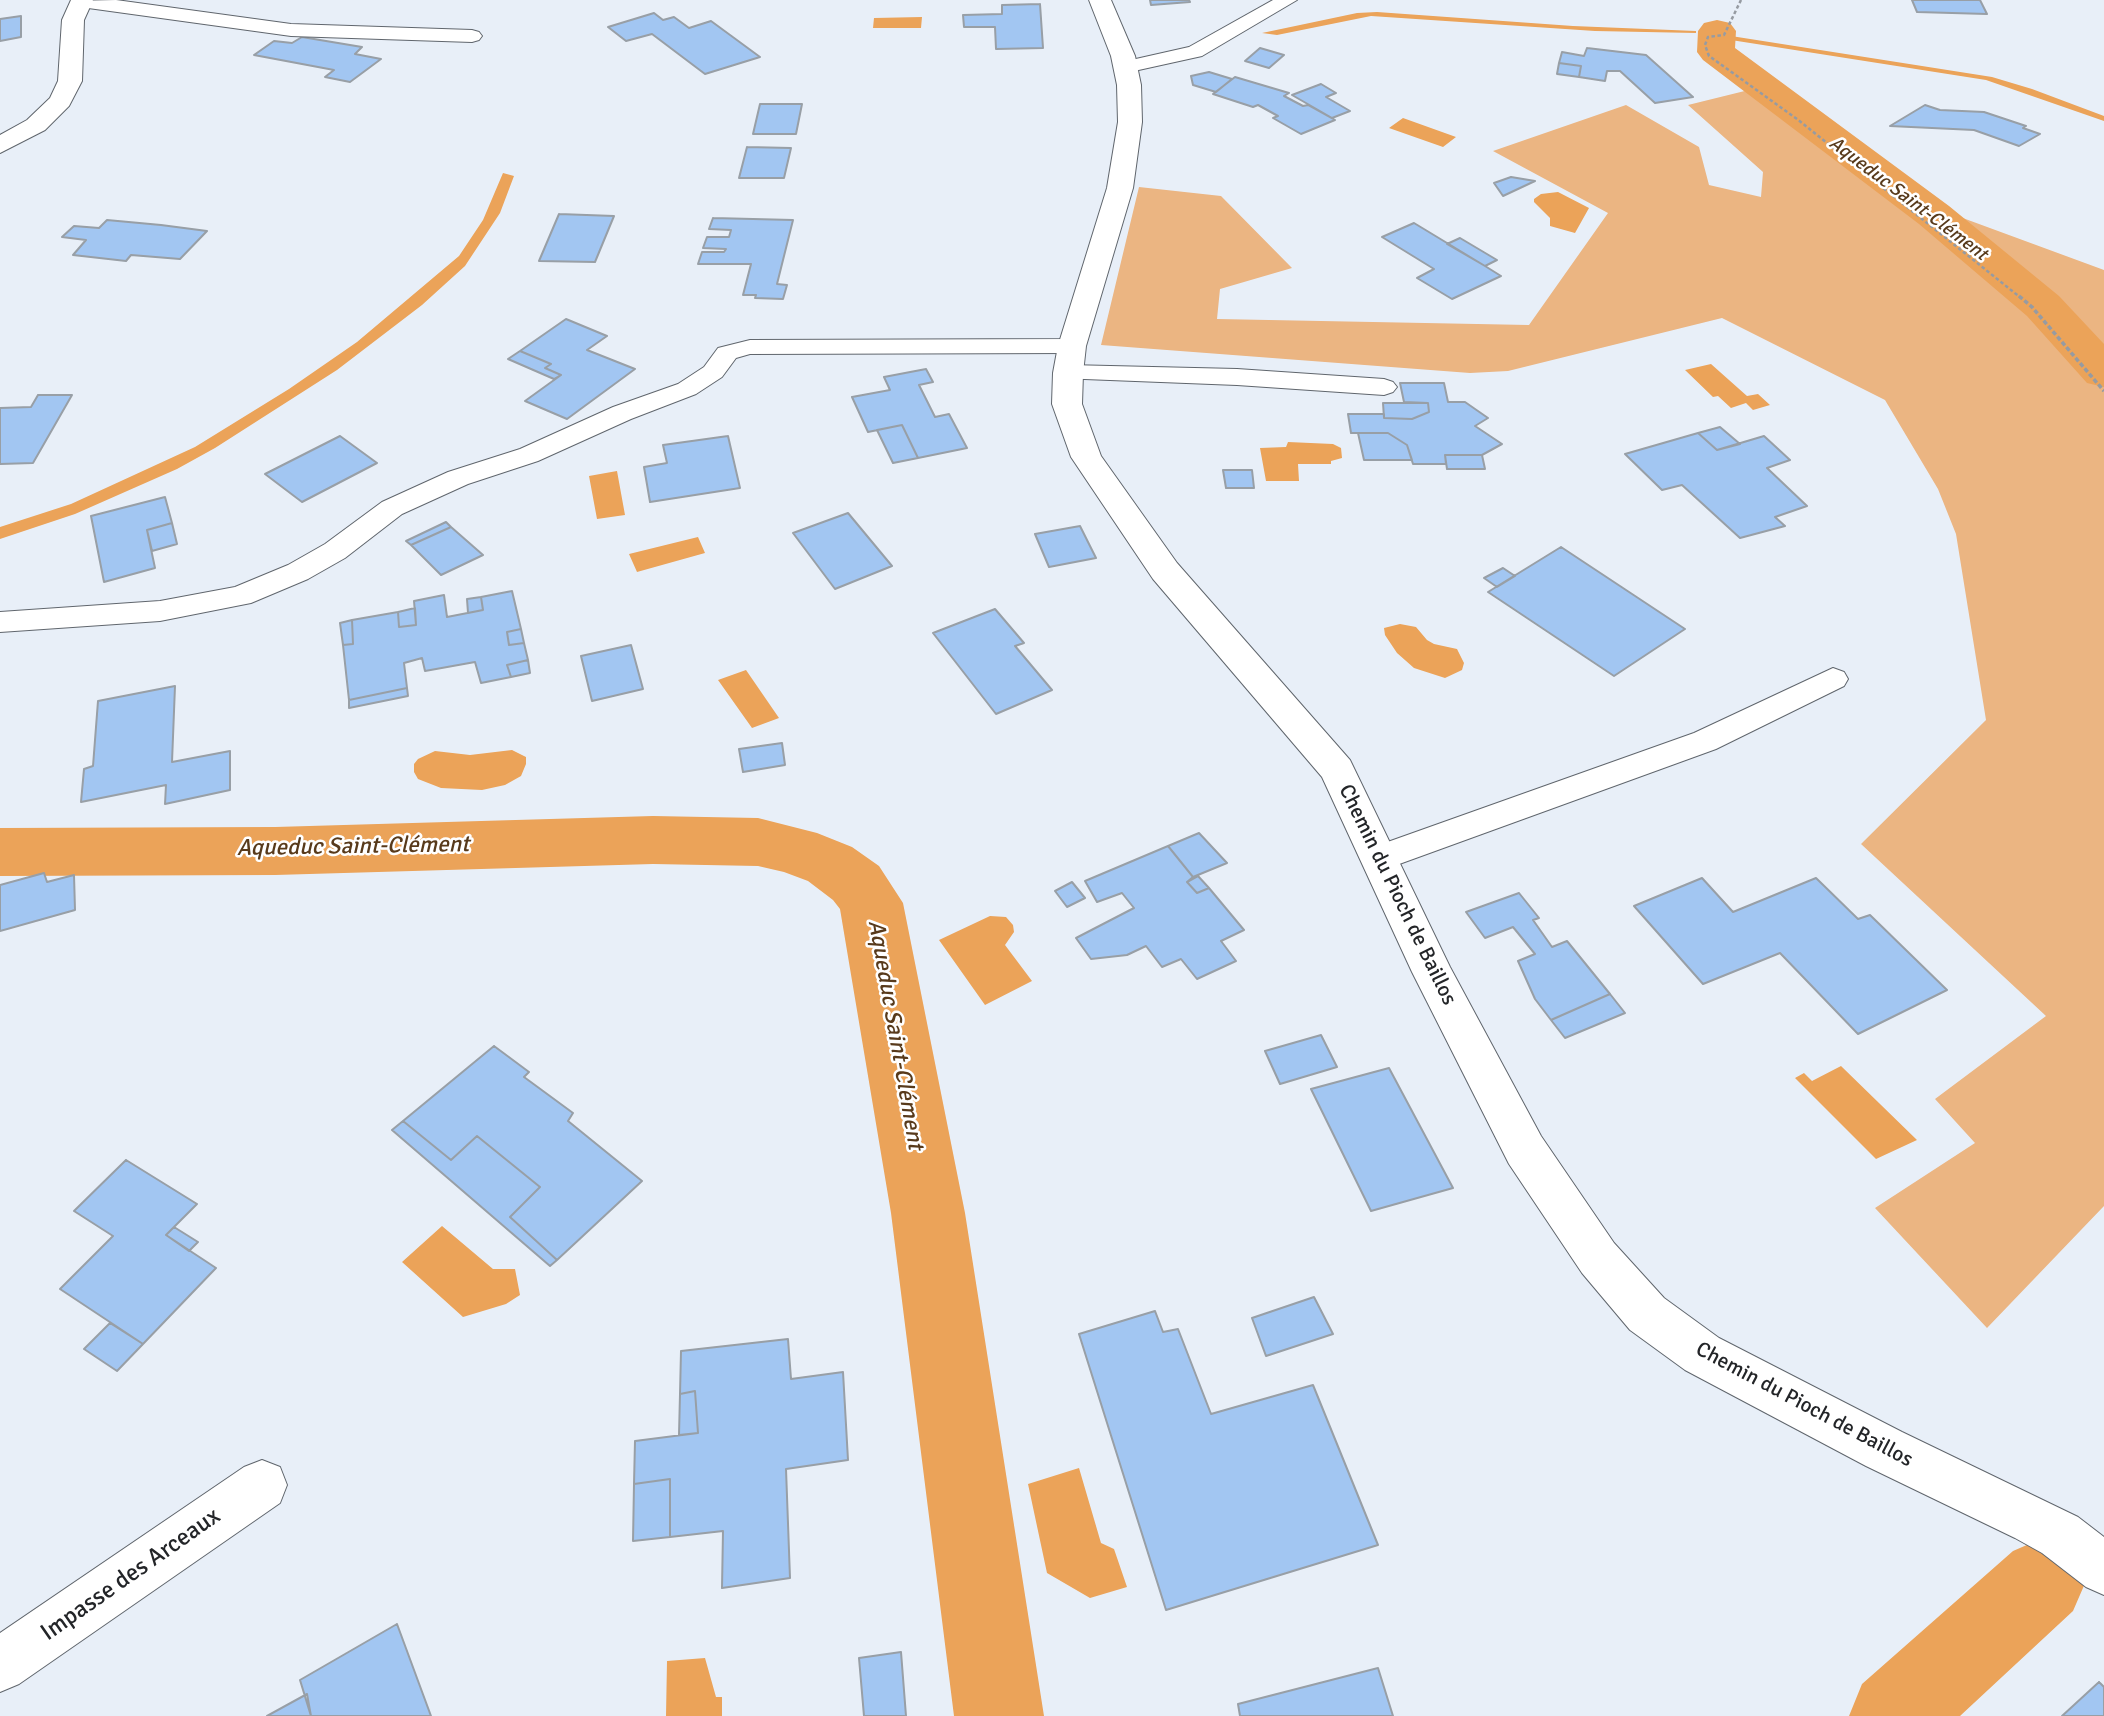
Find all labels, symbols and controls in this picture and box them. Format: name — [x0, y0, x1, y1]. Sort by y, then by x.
water label: Aqueduc Saint-Clément — [1824, 132, 1992, 266]
street label: Chemin du Pioch de Baillos — [1333, 781, 1461, 1009]
water label: Aqueduc Saint-Clément — [237, 831, 469, 863]
water label: Aqueduc Saint-Clément — [861, 918, 929, 1152]
street label: Chemin du Pioch de Baillos — [1691, 1337, 1917, 1473]
street label: Impasse des Arceaux — [36, 1502, 226, 1648]

